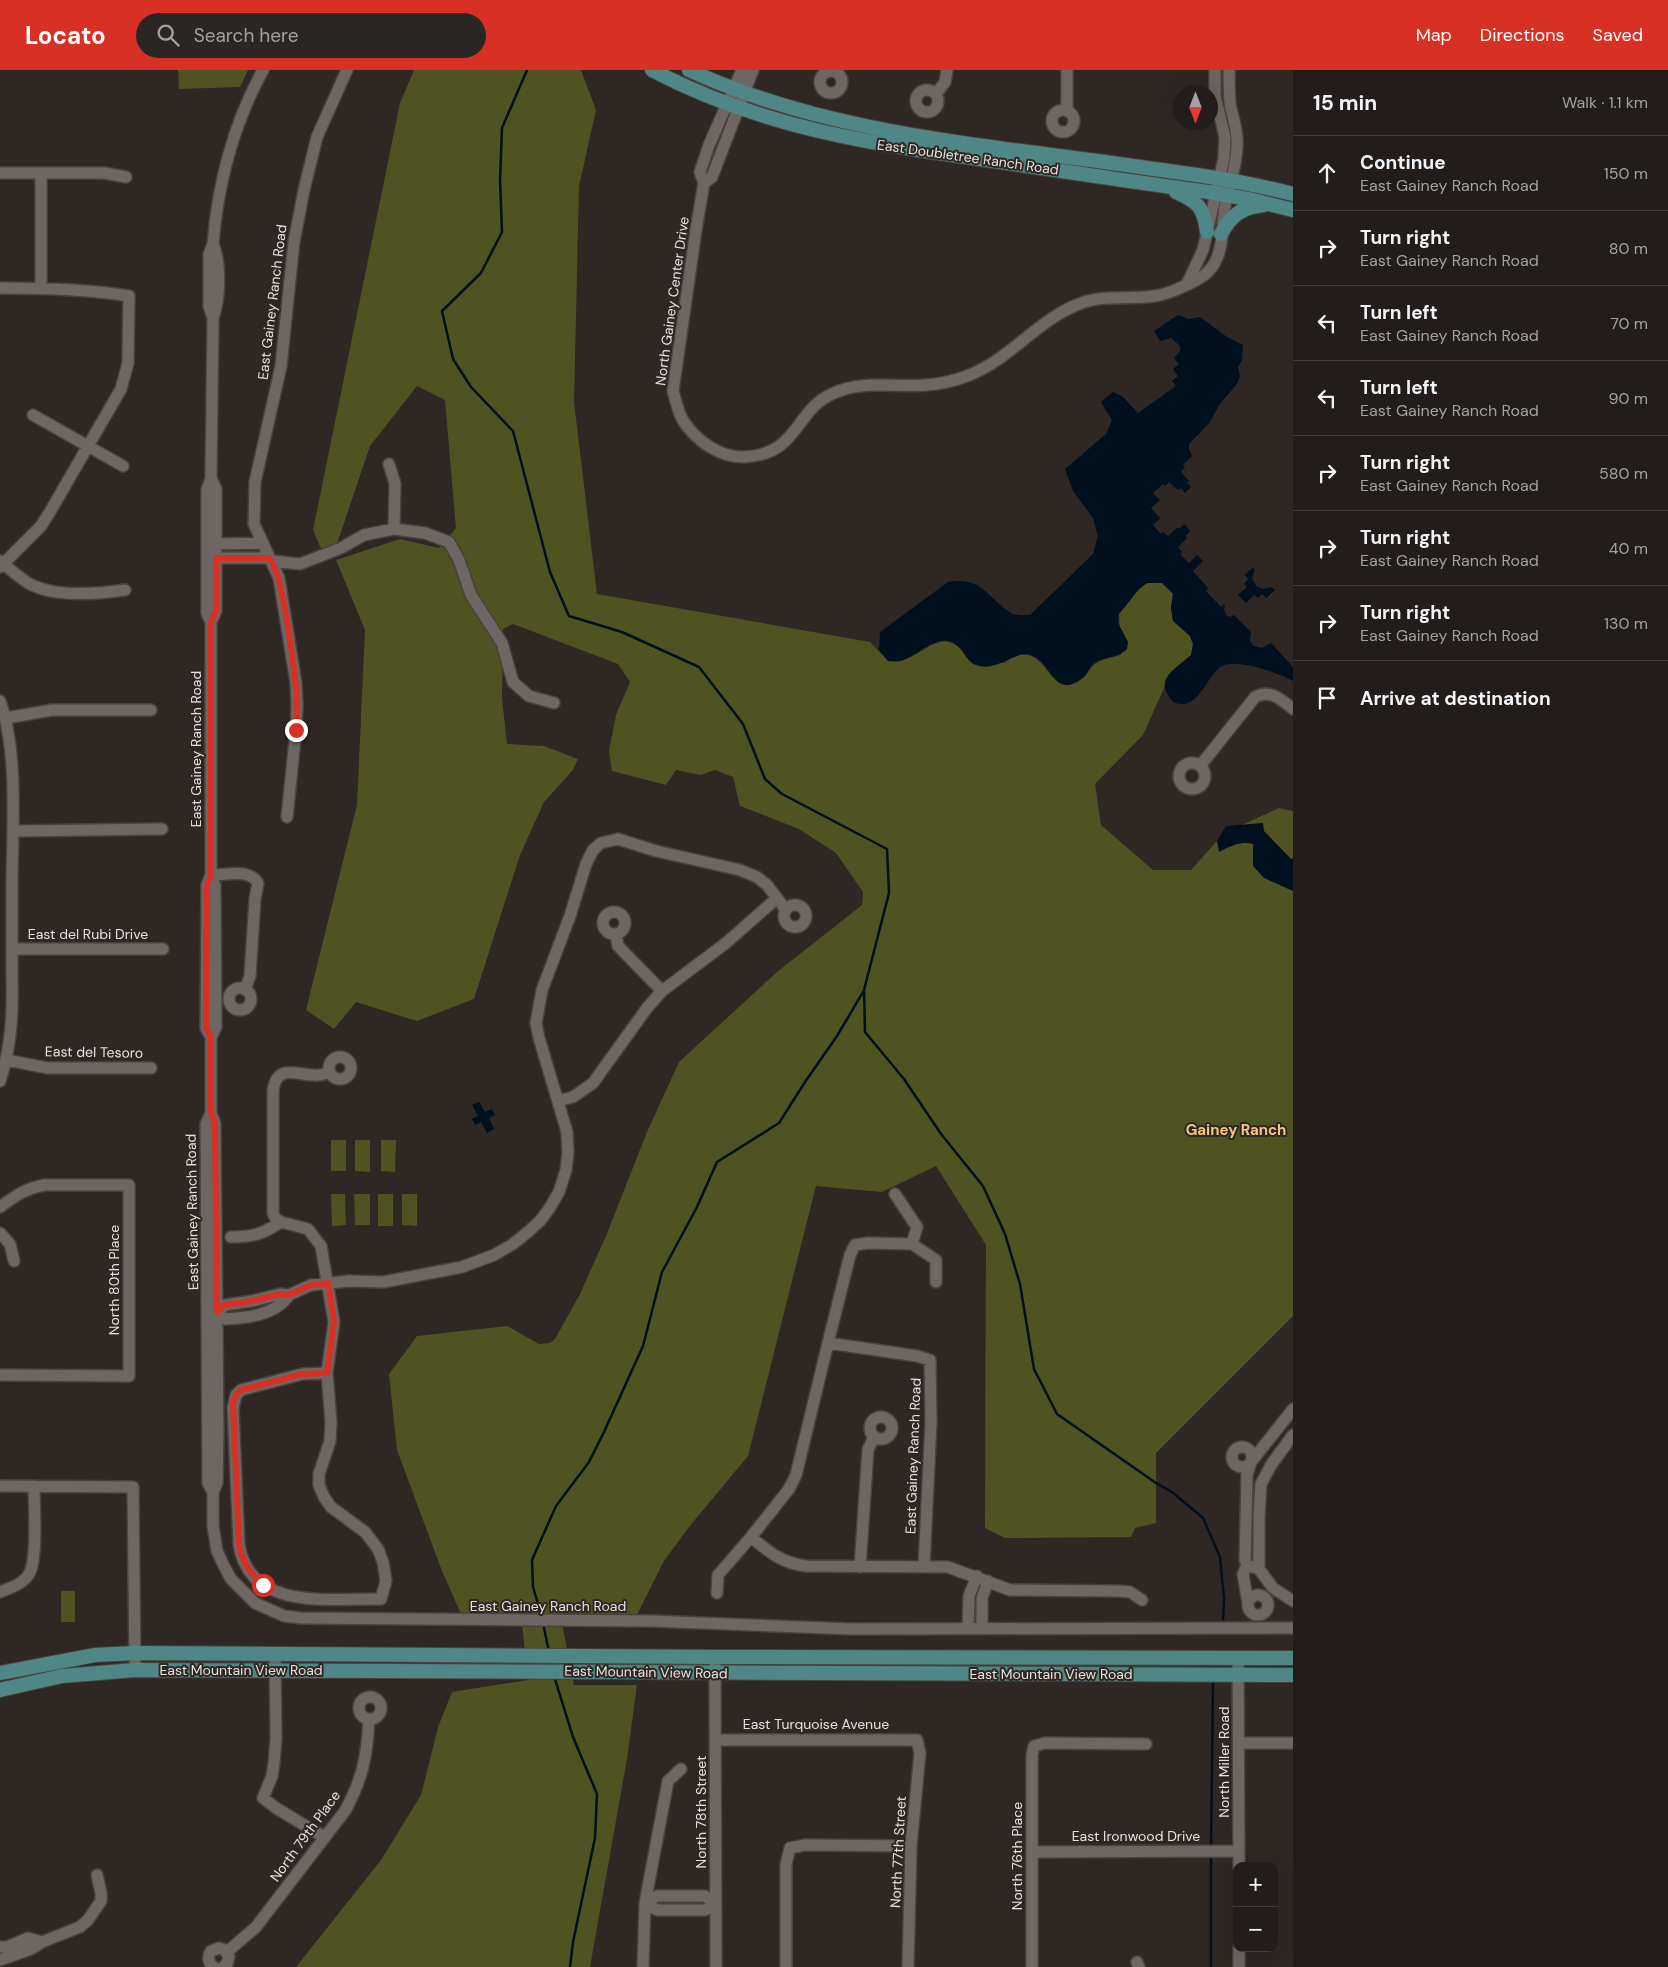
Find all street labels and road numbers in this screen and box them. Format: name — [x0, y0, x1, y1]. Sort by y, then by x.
street label: East Doubletree Ranch Road — [876, 135, 1060, 179]
street label: North Gainey Center Drive — [651, 215, 693, 387]
street label: East Gainey Ranch Road — [254, 223, 290, 381]
street label: East Gainey Ranch Road — [187, 671, 205, 827]
street label: East del Rubi Drive — [28, 925, 148, 943]
street label: East del Tesoro — [45, 1042, 143, 1062]
street label: East Gainey Ranch Road — [182, 1134, 202, 1290]
street label: North 80th Place — [105, 1225, 123, 1335]
street label: East Gainey Ranch Road — [901, 1378, 925, 1534]
street label: East Gainey Ranch Road — [470, 1597, 626, 1615]
street label: East Mountain View Road — [159, 1661, 323, 1679]
street label: East Mountain View Road — [564, 1662, 728, 1682]
street label: East Mountain View Road — [969, 1665, 1133, 1683]
street label: North Miller Road — [1215, 1706, 1233, 1818]
street label: East Turquoise Avenue — [743, 1715, 889, 1733]
street label: North 78th Street — [692, 1755, 710, 1869]
street label: North 79th Place — [266, 1787, 344, 1885]
street label: North 77th Street — [886, 1795, 910, 1909]
street label: North 76th Place — [1008, 1802, 1026, 1910]
street label: East Ironwood Drive — [1072, 1827, 1200, 1845]

